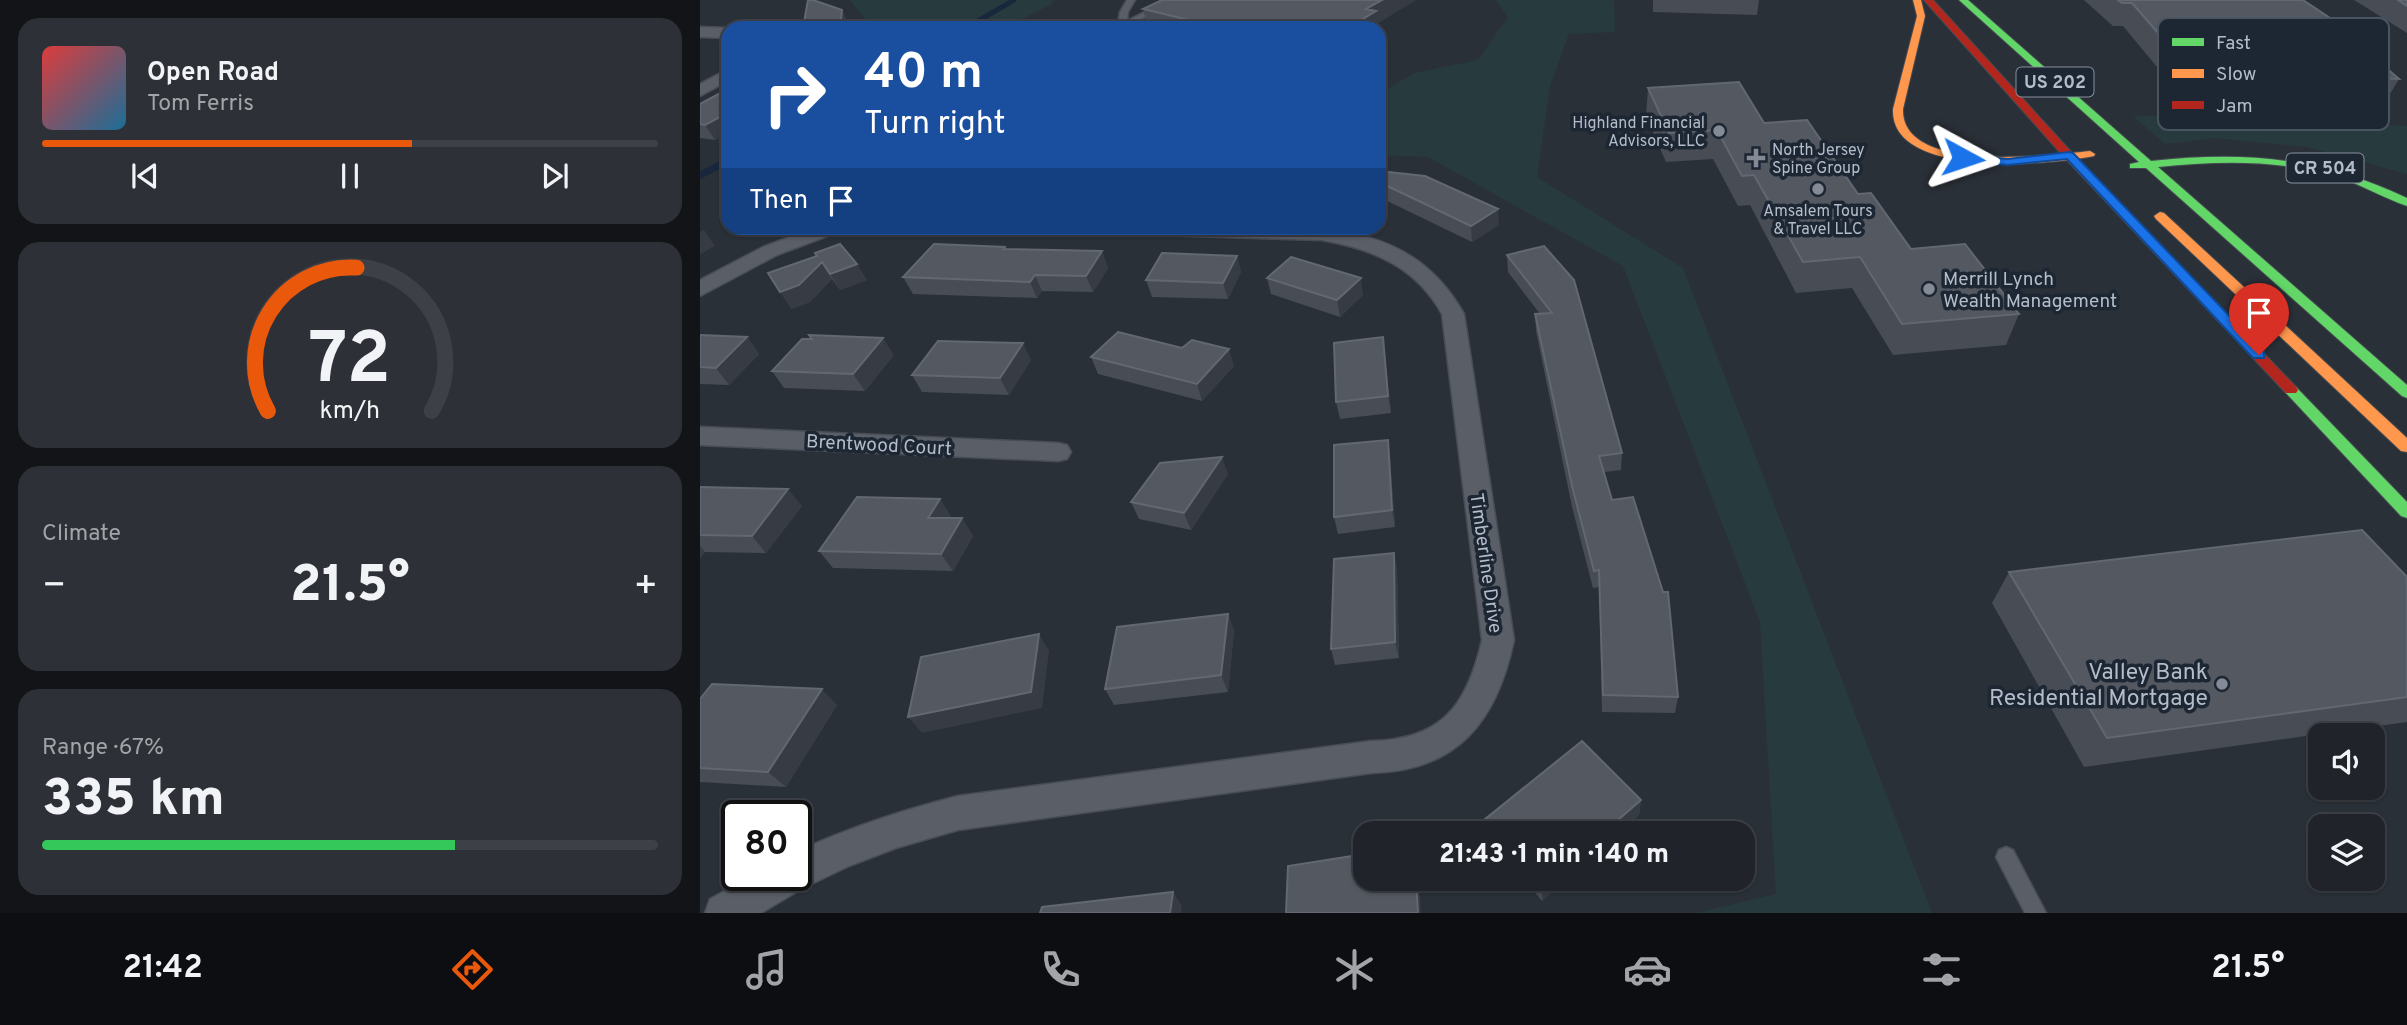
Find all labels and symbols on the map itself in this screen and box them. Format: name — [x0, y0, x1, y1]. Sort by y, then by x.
legend — [2158, 18, 2389, 130]
text: Fast — [2216, 32, 2251, 56]
text: Slow — [2216, 63, 2256, 87]
road number: US 202 — [2016, 68, 2094, 96]
text: Jam — [2216, 95, 2253, 119]
place label: Highland Financial Advisors, LLC — [1572, 114, 1705, 152]
position arrow — [1926, 121, 2000, 195]
marker: Highland Financial Advisors, LLC — [1711, 123, 1727, 139]
place label: North Jersey Spine Group — [1772, 141, 1865, 179]
marker: North Jersey Spine Group — [1746, 148, 1766, 168]
road number: CR 504 — [2286, 154, 2364, 182]
marker: Amsalem Tours & Travel LLC — [1810, 181, 1826, 197]
place label: Amsalem Tours & Travel LLC — [1763, 202, 1873, 240]
place label: Merrill Lynch Wealth Management — [1943, 268, 2117, 314]
marker: Merrill Lynch Wealth Management — [1921, 281, 1937, 297]
pin — [2229, 283, 2289, 355]
street label: Brentwood Court — [805, 430, 952, 462]
street label: Timberline Drive — [1463, 492, 1507, 635]
place label: Valley Bank Residential Mortgage — [1989, 659, 2208, 714]
marker: Valley Bank Residential Mortgage — [2214, 676, 2230, 692]
speed limit sign: 80 — [721, 800, 812, 891]

